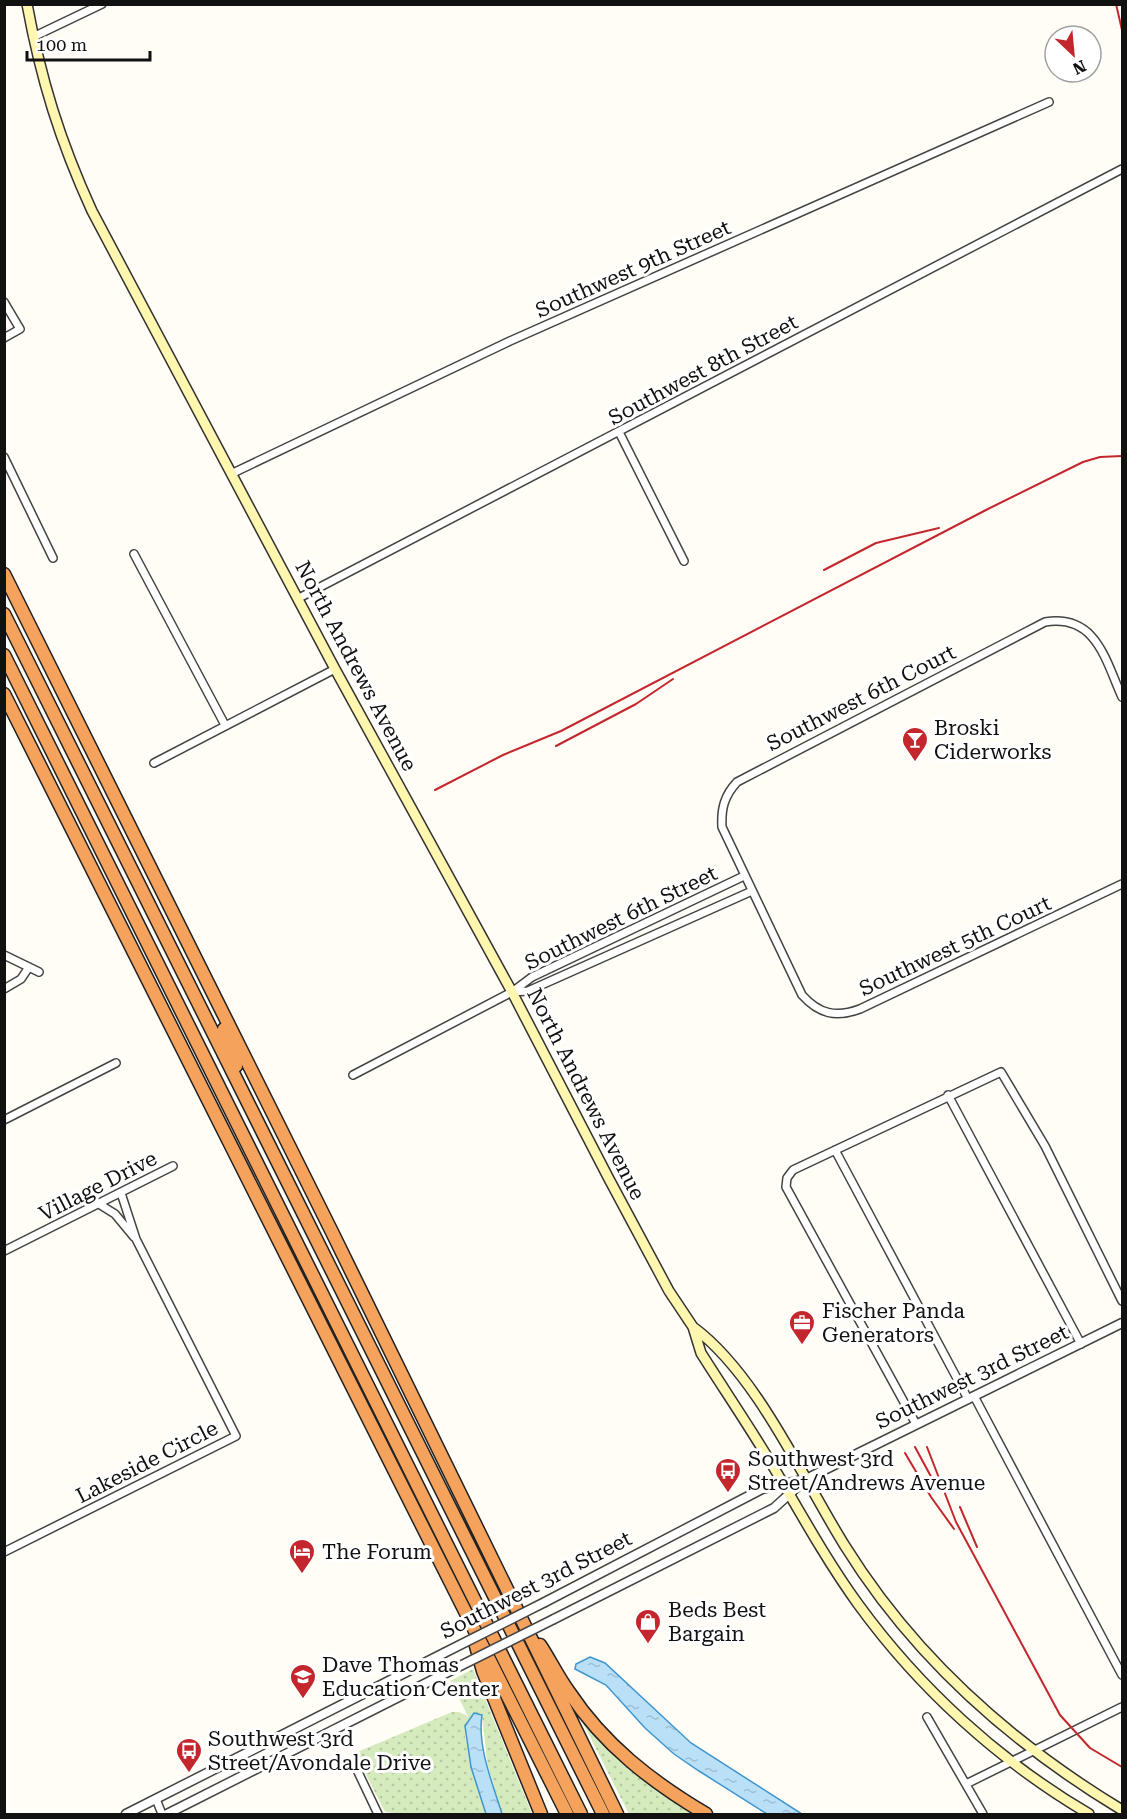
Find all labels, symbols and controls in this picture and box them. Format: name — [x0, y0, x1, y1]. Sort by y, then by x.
scale bar — [27, 24, 150, 62]
north arrow — [1043, 24, 1103, 84]
text: 100 m — [36, 34, 87, 55]
text: N — [1070, 56, 1089, 78]
street label: Southwest 9th Street — [532, 215, 734, 323]
street label: Southwest 8th Street — [604, 310, 802, 430]
street label: North Andrews Avenue — [290, 557, 422, 775]
street label: Southwest 6th Court — [763, 640, 960, 756]
place label: Broski Ciderworks — [934, 716, 1052, 764]
bar icon: Broski Ciderworks — [900, 725, 930, 763]
street label: Southwest 6th Street — [521, 861, 721, 975]
street label: Southwest 5th Court — [855, 891, 1055, 1001]
street label: North Andrews Avenue — [522, 984, 650, 1204]
street label: Village Drive — [35, 1146, 161, 1226]
place label: Fischer Panda Generators — [822, 1299, 965, 1347]
office icon: Fischer Panda Generators — [787, 1308, 817, 1346]
street label: Southwest 3rd Street — [872, 1320, 1072, 1434]
street label: Lakeside Circle — [72, 1416, 222, 1508]
place label: Southwest 3rd Street/Andrews Avenue — [748, 1447, 985, 1495]
bus stop icon: Southwest 3rd Street/Andrews Avenue — [713, 1456, 743, 1494]
street label: Southwest 3rd Street — [436, 1526, 636, 1644]
hotel icon: The Forum — [287, 1537, 317, 1575]
place label: The Forum — [322, 1540, 432, 1564]
place label: Beds Best Bargain — [668, 1598, 766, 1646]
shop icon: Beds Best Bargain — [633, 1607, 663, 1645]
place label: Dave Thomas Education Center — [322, 1653, 500, 1701]
school or university icon: Dave Thomas Education Center — [288, 1662, 318, 1700]
place label: Southwest 3rd Street/Avondale Drive — [208, 1727, 431, 1775]
bus stop icon: Southwest 3rd Street/Avondale Drive — [174, 1736, 204, 1774]

